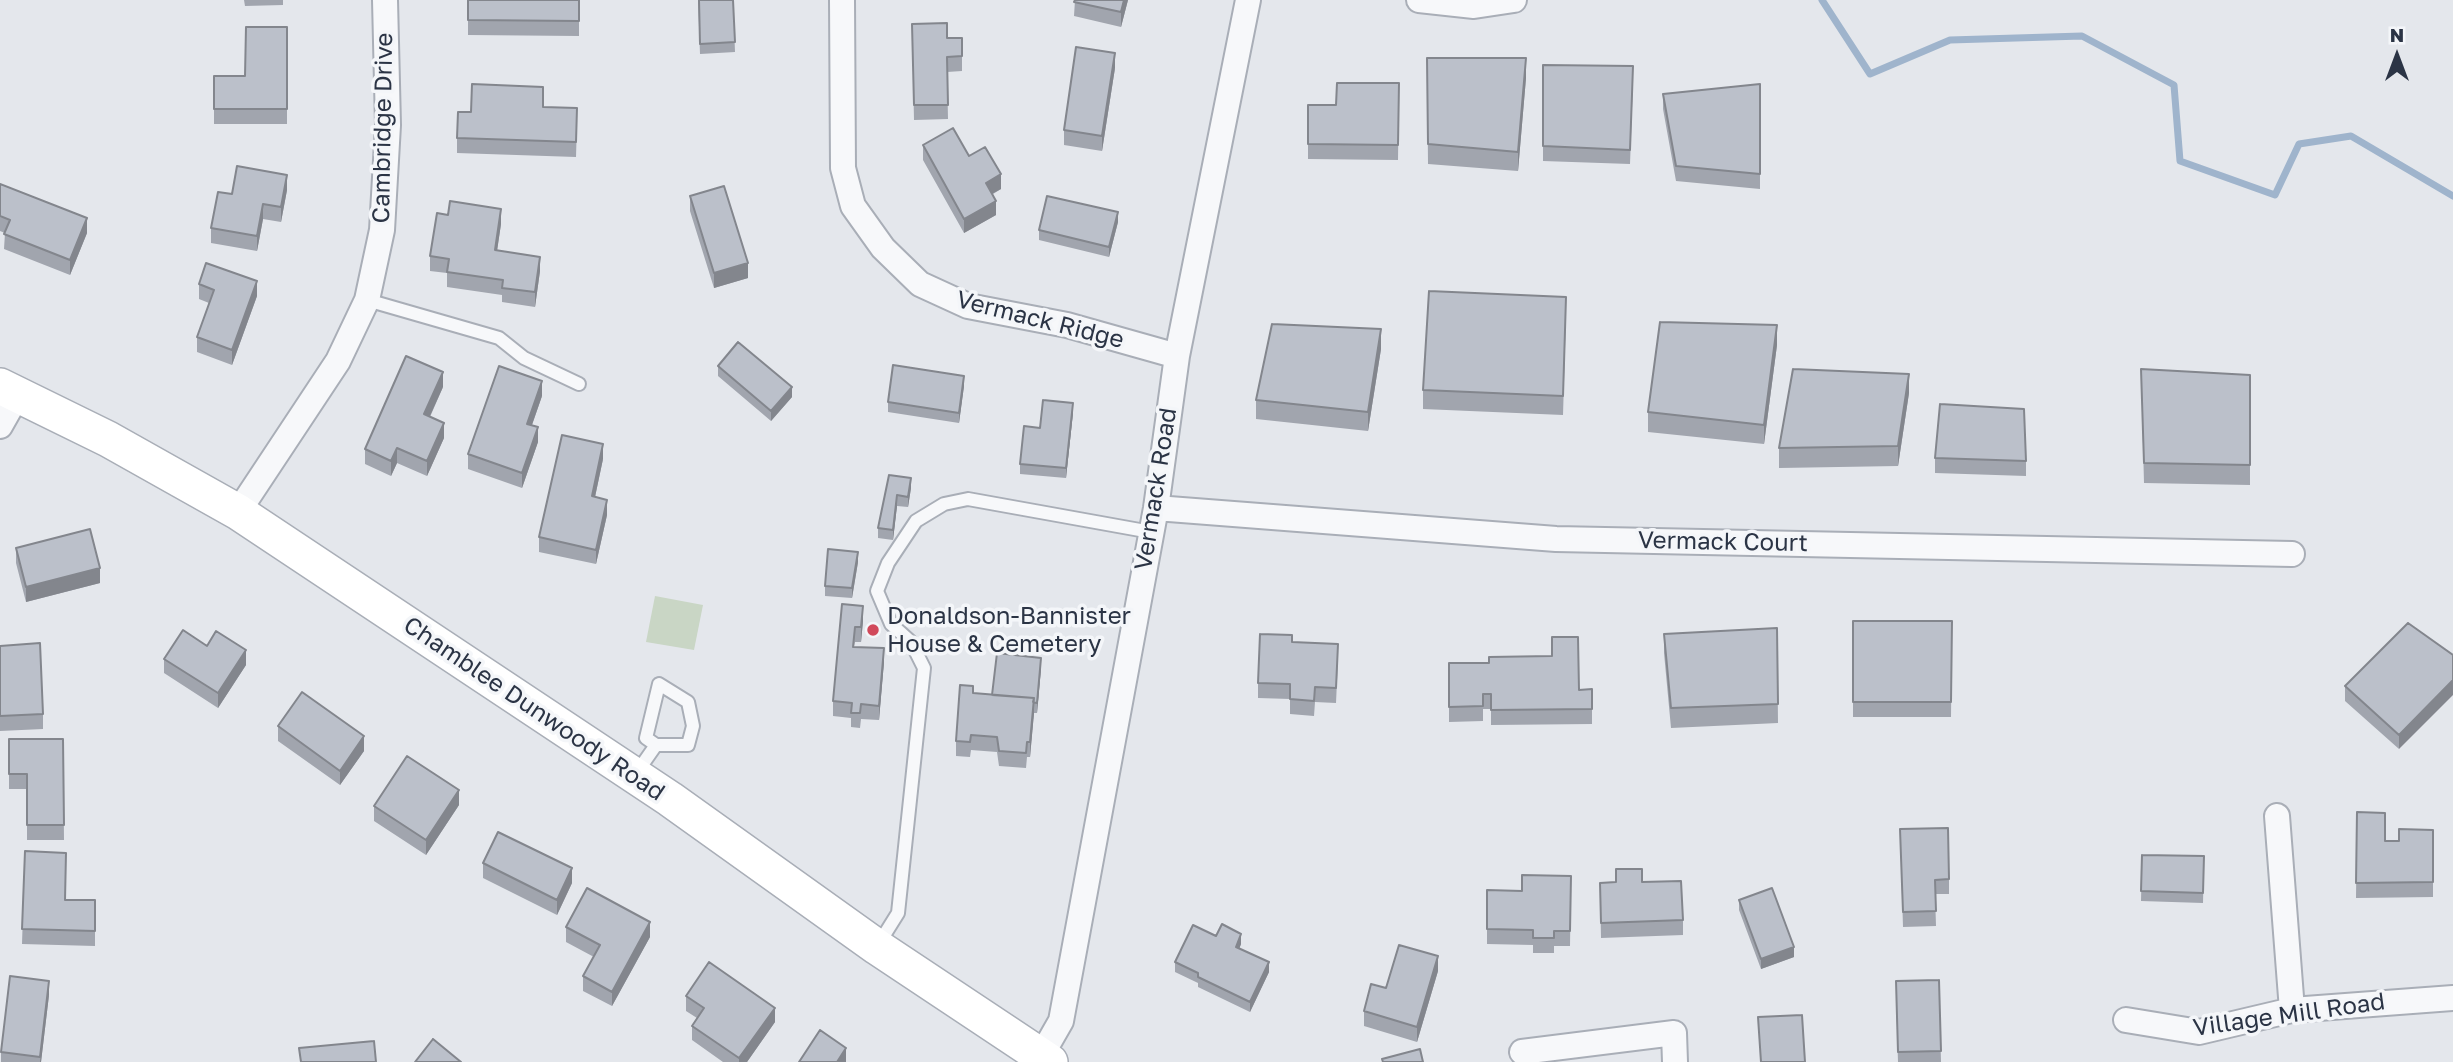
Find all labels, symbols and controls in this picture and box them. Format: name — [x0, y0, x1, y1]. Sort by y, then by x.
north arrow — [2362, 21, 2432, 91]
text: N — [2390, 23, 2404, 46]
street label: Cambridge Drive — [367, 32, 399, 224]
street label: Vermack Ridge — [953, 285, 1127, 355]
street label: Vermack Road — [1129, 406, 1183, 572]
street label: Vermack Court — [1638, 526, 1808, 558]
place label: Donaldson-Bannister House & Cemetery — [887, 602, 1131, 658]
street label: Chamblee Dunwoody Road — [398, 611, 670, 807]
marker: Donaldson-Bannister House & Cemetery — [865, 622, 881, 638]
street label: Village Mill Road — [2191, 987, 2387, 1043]

